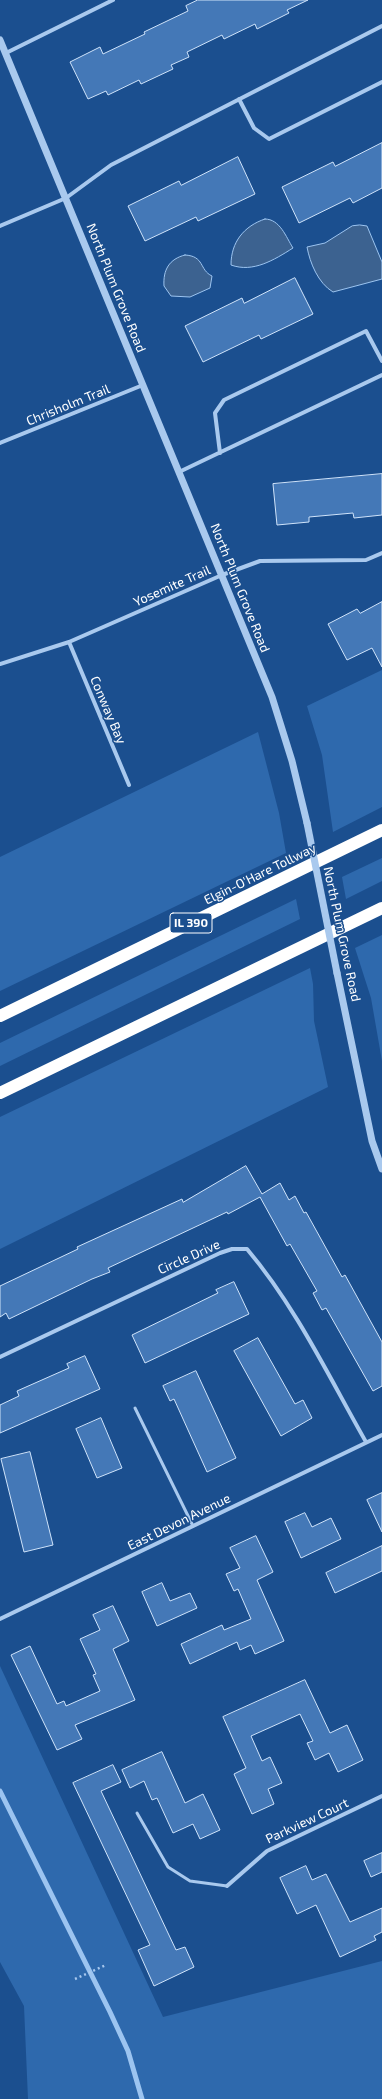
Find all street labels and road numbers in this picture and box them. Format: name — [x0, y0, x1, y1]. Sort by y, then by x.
street label: North Plum Grove Road — [83, 221, 149, 355]
street label: Chrisholm Trail — [24, 381, 112, 429]
street label: North Plum Grove Road — [207, 521, 273, 655]
street label: Yosemite Trail — [131, 562, 213, 610]
street label: Conway Bay — [87, 674, 129, 746]
street label: Elgin-O'Hare Tollway — [201, 840, 319, 908]
street label: North Plum Grove Road — [320, 865, 364, 1003]
road number: IL 390 — [170, 913, 212, 933]
street label: Circle Drive — [155, 1236, 223, 1278]
street label: East Devon Avenue — [125, 1490, 233, 1554]
street label: Parkview Court — [263, 1795, 351, 1847]

